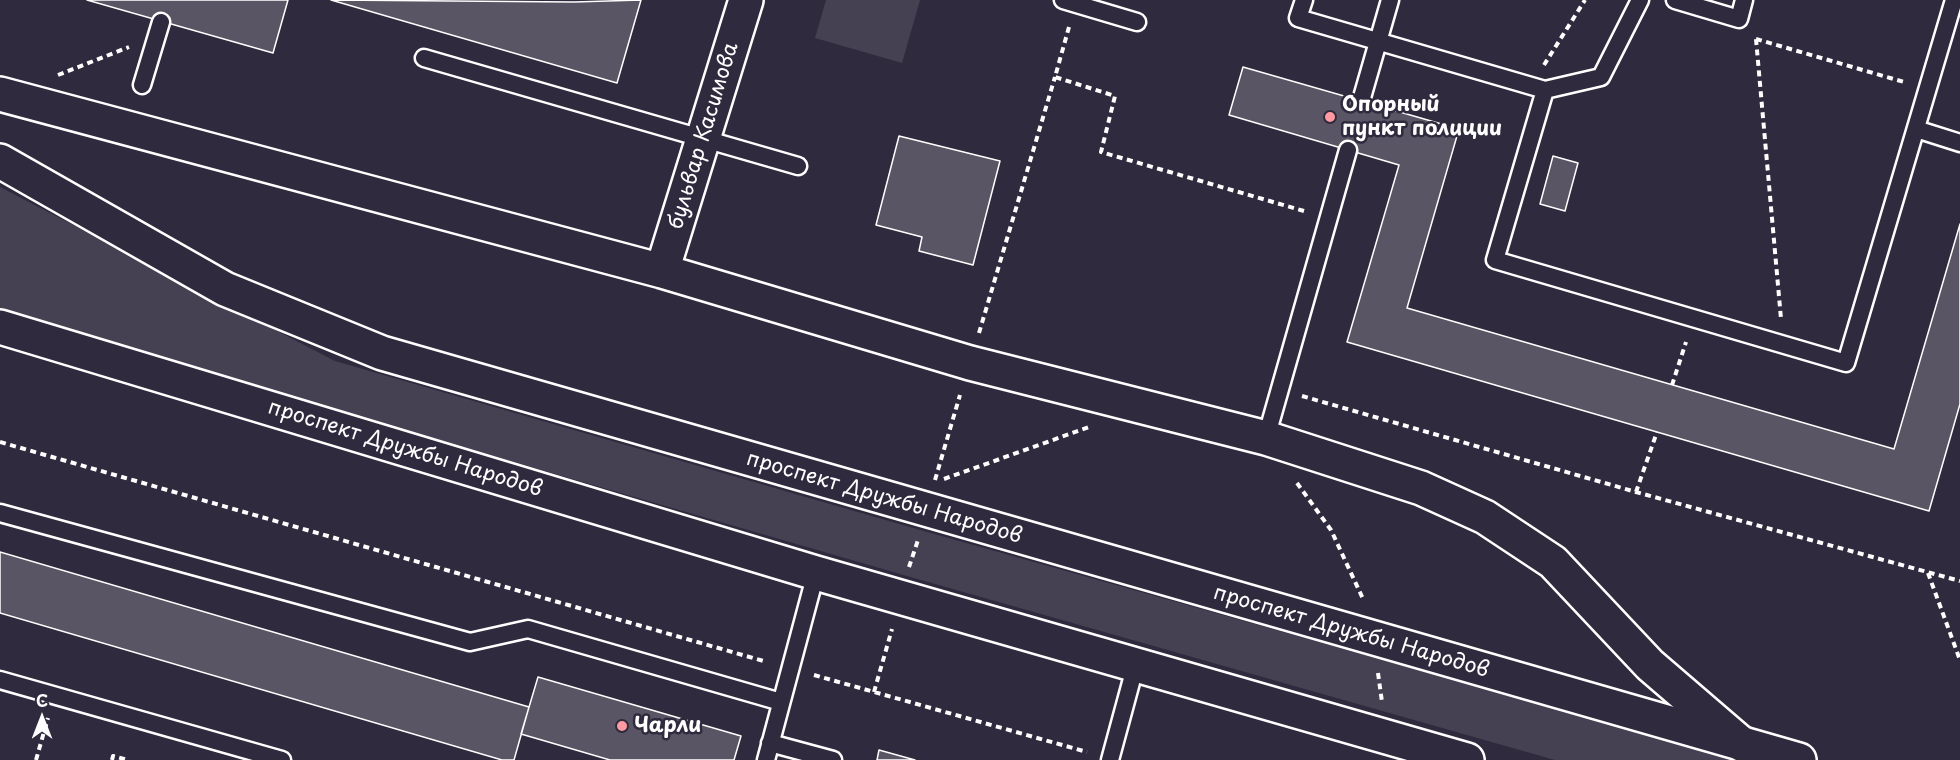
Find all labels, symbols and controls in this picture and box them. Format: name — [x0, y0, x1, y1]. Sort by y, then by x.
street label: бульвар Касимова — [664, 40, 744, 232]
place label: Опорный пункт полиции — [1342, 92, 1502, 142]
marker: Опорный пункт полиции — [1323, 110, 1337, 124]
street label: проспект Дружбы Народов — [265, 395, 545, 503]
street label: проспект Дружбы Народов — [743, 447, 1025, 549]
street label: проспект Дружбы Народов — [1210, 581, 1492, 683]
north arrow — [12, 688, 72, 748]
text: С — [36, 688, 48, 712]
place label: Чарли — [634, 713, 701, 739]
marker: Чарли — [615, 719, 629, 733]

